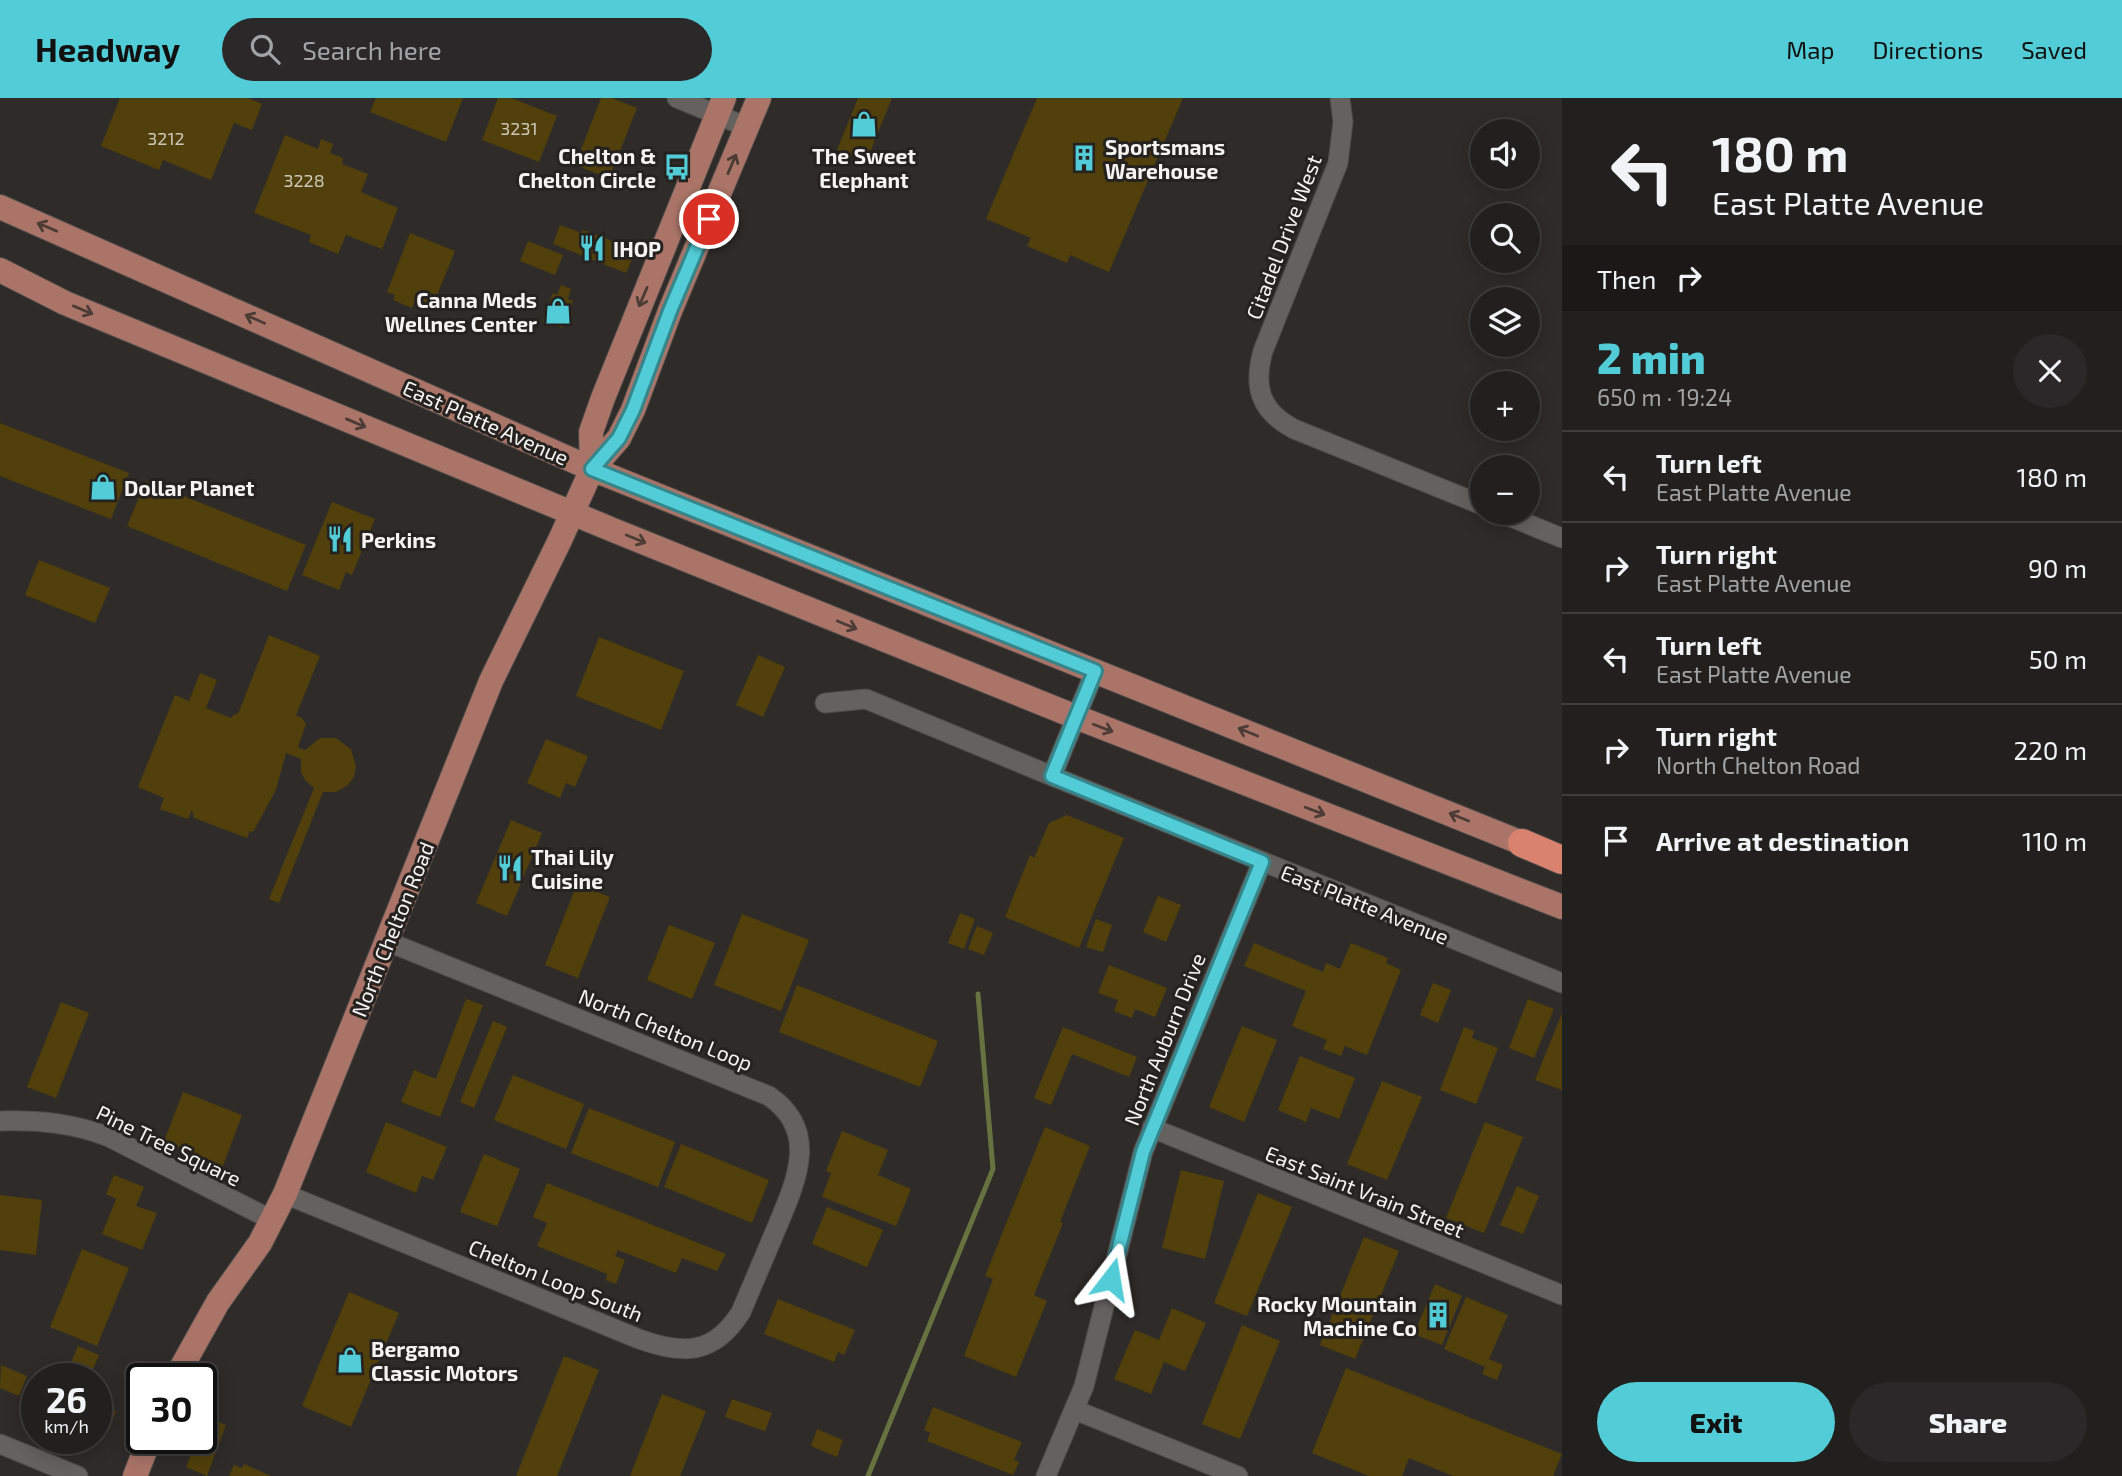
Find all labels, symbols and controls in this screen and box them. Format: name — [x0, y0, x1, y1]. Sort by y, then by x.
search box — [222, 18, 712, 81]
text: Headway — [35, 29, 180, 69]
icon: search — [246, 30, 284, 68]
text: Search here — [302, 34, 442, 65]
text: Map — [1786, 35, 1834, 64]
text: Directions — [1872, 35, 1983, 64]
text: Saved — [2021, 35, 2087, 64]
shop icon: The Sweet Elephant — [849, 109, 879, 139]
house number: 3231 — [500, 117, 538, 139]
map controls — [1470, 119, 1540, 525]
button: sound — [1470, 119, 1540, 189]
text: 180 m — [1712, 123, 1848, 182]
icon: left — [1597, 126, 1688, 217]
house number: 3212 — [147, 127, 185, 149]
place label: Sportsmans Warehouse — [1105, 134, 1225, 183]
place label: Chelton & Chelton Circle — [518, 143, 656, 192]
place label: The Sweet Elephant — [812, 143, 916, 192]
building icon: Sportsmans Warehouse — [1069, 143, 1099, 173]
street label: Citadel Drive West — [1240, 151, 1326, 323]
bus stop icon: Chelton & Chelton Circle — [662, 152, 692, 182]
one-way arrow — [726, 154, 739, 175]
house number: 3228 — [283, 169, 325, 191]
text: East Platte Avenue — [1712, 183, 1984, 221]
pin — [679, 189, 739, 249]
icon: arrive — [690, 200, 728, 238]
button: search — [1470, 203, 1540, 273]
one-way arrow — [36, 220, 58, 233]
restaurant icon: IHOP — [577, 233, 607, 263]
place label: IHOP — [613, 236, 661, 261]
icon: right — [1670, 259, 1708, 297]
text: Then — [1597, 263, 1656, 294]
one-way arrow — [635, 286, 648, 307]
place label: Canna Meds Wellnes Center — [385, 287, 537, 336]
button: layers — [1470, 287, 1540, 357]
shop icon: Canna Meds Wellnes Center — [543, 296, 573, 326]
one-way arrow — [72, 305, 94, 318]
one-way arrow — [244, 312, 266, 325]
text: 2 min — [1597, 332, 1706, 382]
button: close — [2013, 334, 2087, 408]
button: + — [1470, 371, 1540, 441]
street label: East Platte Avenue — [399, 374, 573, 470]
text: 650 m · 19:24 — [1597, 383, 1732, 411]
one-way arrow — [344, 418, 366, 431]
text: Turn left — [1656, 447, 1762, 478]
button: − — [1470, 455, 1540, 525]
icon: left — [1597, 458, 1635, 496]
text: 180 m — [2017, 461, 2087, 492]
shop icon: Dollar Planet — [88, 472, 118, 502]
place label: Dollar Planet — [124, 475, 255, 500]
text: East Platte Avenue — [1656, 478, 1852, 506]
restaurant icon: Perkins — [325, 524, 355, 554]
place label: Perkins — [361, 527, 436, 552]
one-way arrow — [625, 534, 646, 547]
text: Turn right — [1656, 538, 1777, 569]
icon: right — [1597, 549, 1635, 587]
text: 90 m — [2028, 552, 2087, 583]
text: East Platte Avenue — [1656, 569, 1852, 597]
one-way arrow — [836, 619, 857, 632]
text: Turn left — [1656, 629, 1762, 660]
icon: left — [1597, 640, 1635, 678]
text: 50 m — [2029, 643, 2087, 674]
text: East Platte Avenue — [1656, 660, 1852, 688]
text: Turn right — [1656, 720, 1777, 751]
one-way arrow — [1092, 723, 1114, 735]
one-way arrow — [1238, 725, 1259, 738]
icon: right — [1597, 731, 1635, 769]
text: 220 m — [2014, 734, 2087, 765]
text: North Chelton Road — [1656, 751, 1861, 779]
one-way arrow — [1304, 805, 1326, 818]
one-way arrow — [1449, 810, 1470, 823]
icon: arrive — [1597, 822, 1635, 860]
text: Arrive at destination — [1656, 825, 1909, 856]
text: 110 m — [2022, 825, 2087, 856]
street label: North Chelton Road — [345, 838, 439, 1020]
place label: Thai Lily Cuisine — [531, 844, 614, 893]
restaurant icon: Thai Lily Cuisine — [495, 853, 525, 883]
street label: East Platte Avenue — [1278, 859, 1452, 949]
street label: North Auburn Drive — [1118, 949, 1210, 1129]
street label: North Chelton Loop — [575, 983, 757, 1075]
street label: Pine Tree Square — [93, 1099, 245, 1191]
street label: East Saint Vrain Street — [1262, 1140, 1468, 1242]
street label: Chelton Loop South — [465, 1234, 647, 1326]
position arrow — [1074, 1242, 1148, 1316]
place label: Rocky Mountain Machine Co — [1257, 1291, 1417, 1340]
building icon: Rocky Mountain Machine Co — [1423, 1300, 1453, 1330]
place label: Bergamo Classic Motors — [371, 1336, 518, 1385]
shop icon: Bergamo Classic Motors — [335, 1345, 365, 1375]
speed limit sign: 30 — [126, 1363, 217, 1454]
text: 26 — [46, 1378, 87, 1420]
button: Exit — [1597, 1382, 1835, 1462]
button: Share — [1849, 1382, 2087, 1462]
text: km/h — [44, 1415, 89, 1437]

